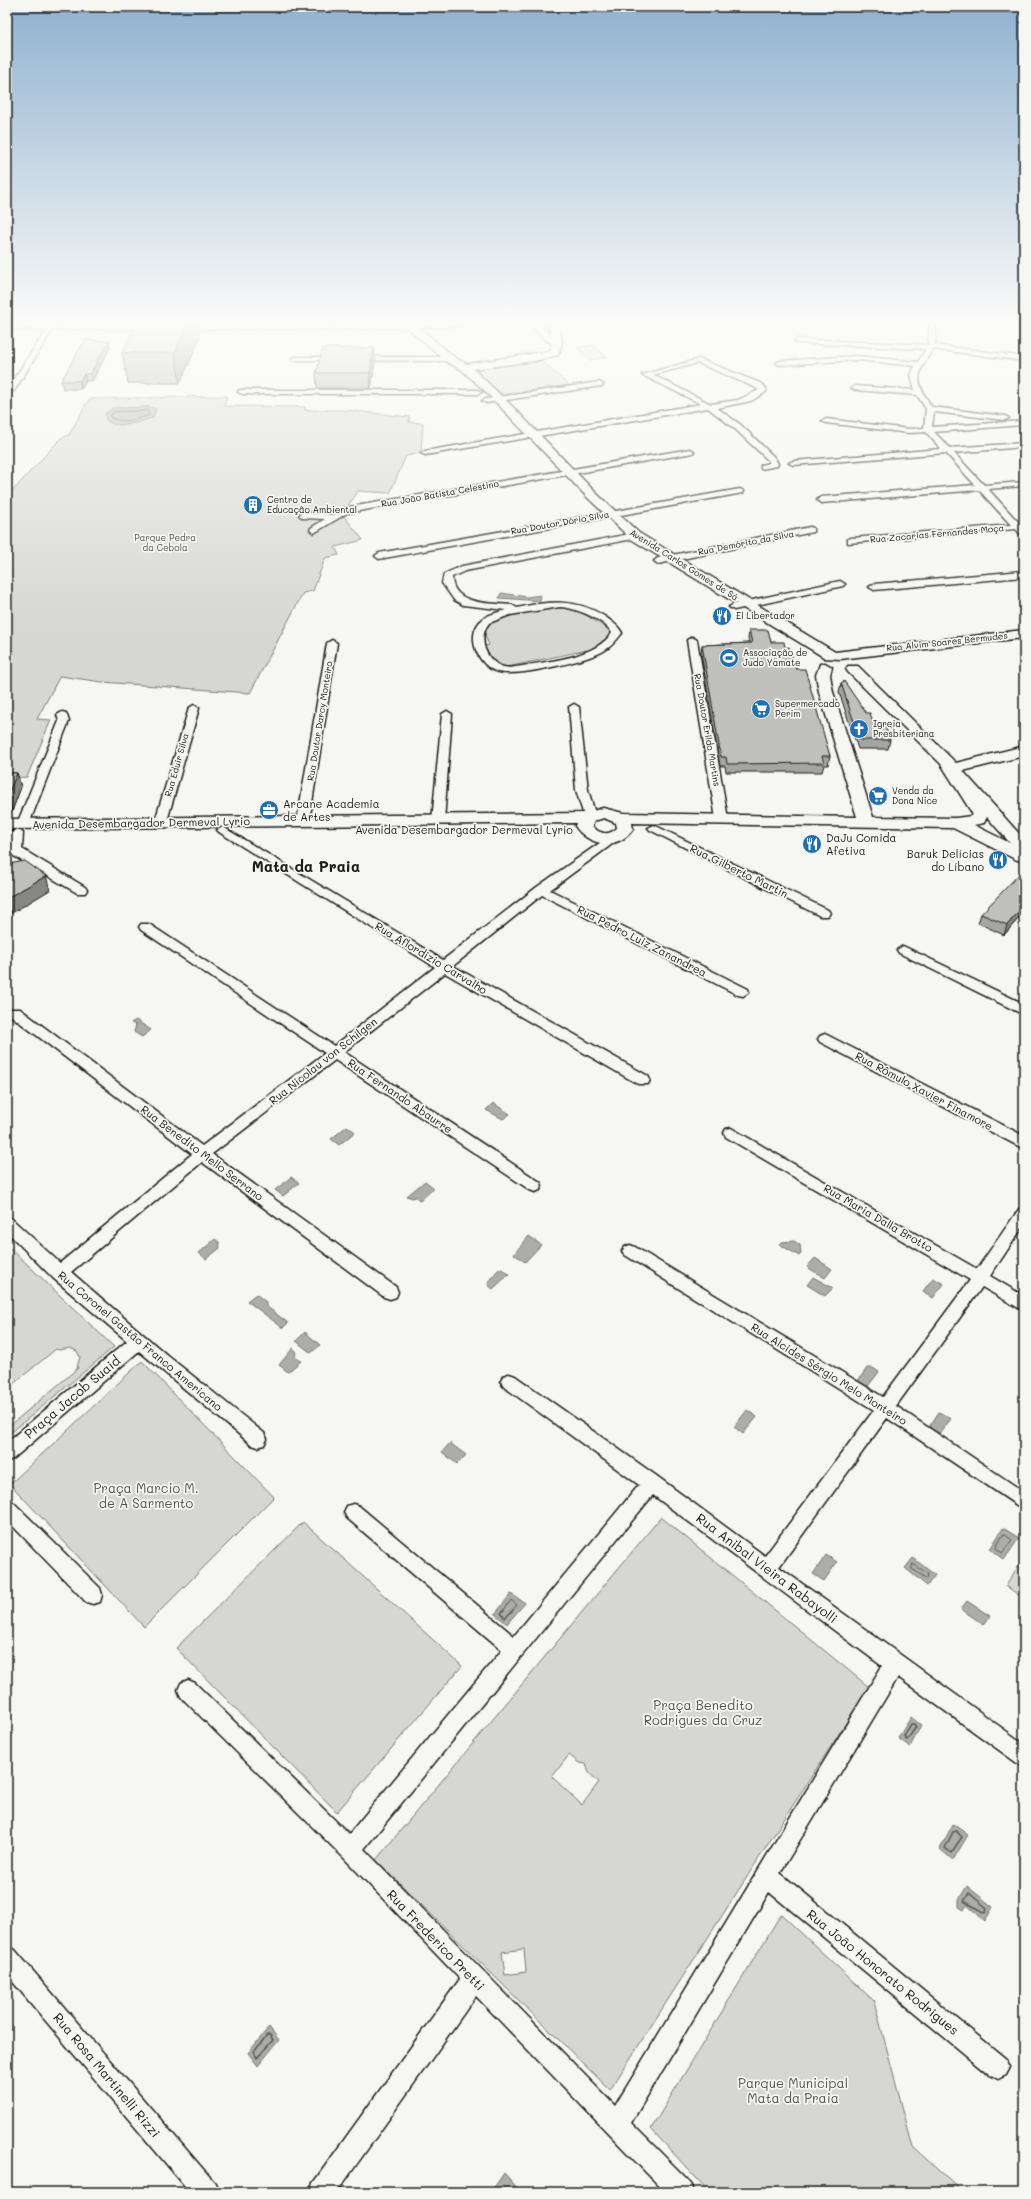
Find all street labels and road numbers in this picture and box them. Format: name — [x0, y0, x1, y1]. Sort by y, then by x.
street label: Rua João Batista Celestino — [380, 478, 500, 509]
street label: Rua Doutor Dório Silva — [510, 508, 610, 537]
street label: Rua Zacarias Fernandes Moça — [869, 522, 1005, 545]
street label: Avenida Carlos Gomes de Sá — [628, 527, 741, 603]
street label: Rua Demórito da Silva — [697, 528, 795, 557]
street label: Rua Alvim Soares Bermudes — [886, 630, 1008, 653]
street label: Rua Doutor Darcy Monteiro — [305, 660, 335, 782]
street label: Rua Doutor Erildo Martins — [692, 673, 723, 787]
street label: Rua Eduir Silva — [162, 731, 191, 798]
street label: Avenida Desembargador Dermeval Lyrio — [32, 813, 250, 832]
street label: Avenida Desembargador Dermeval Lyrio — [355, 822, 573, 837]
street label: Rua Gilberto Martin — [688, 840, 791, 901]
street label: Rua Pedro Luiz Zanandrea — [575, 901, 710, 980]
street label: Rua Aflordizio Carvalho — [372, 918, 491, 997]
street label: Rua Nicolau von Schilgen — [266, 1014, 380, 1108]
street label: Rua Rômulo Xavier Finamore — [853, 1048, 996, 1133]
street label: Rua Fernando Abaurre — [345, 1055, 456, 1136]
street label: Rua Benedito Mello Serrano — [138, 1102, 267, 1204]
street label: Rua Maria Dalla Brotto — [821, 1180, 936, 1255]
street label: Rua Coronel Gastão Franco Americano — [55, 1267, 226, 1414]
street label: Rua Alcides Sérgio Melo Monteiro — [748, 1319, 911, 1428]
street label: Praça Jacob Suaid — [20, 1351, 123, 1442]
street label: Rua Anibal Vieira Rabayolli — [693, 1509, 841, 1626]
street label: Rua Frederico Pretti — [384, 1886, 489, 1994]
street label: Rua João Honorato Rodrigues — [804, 1905, 963, 2038]
street label: Rua Rosa Martinelli Rizzi — [50, 2009, 165, 2141]

